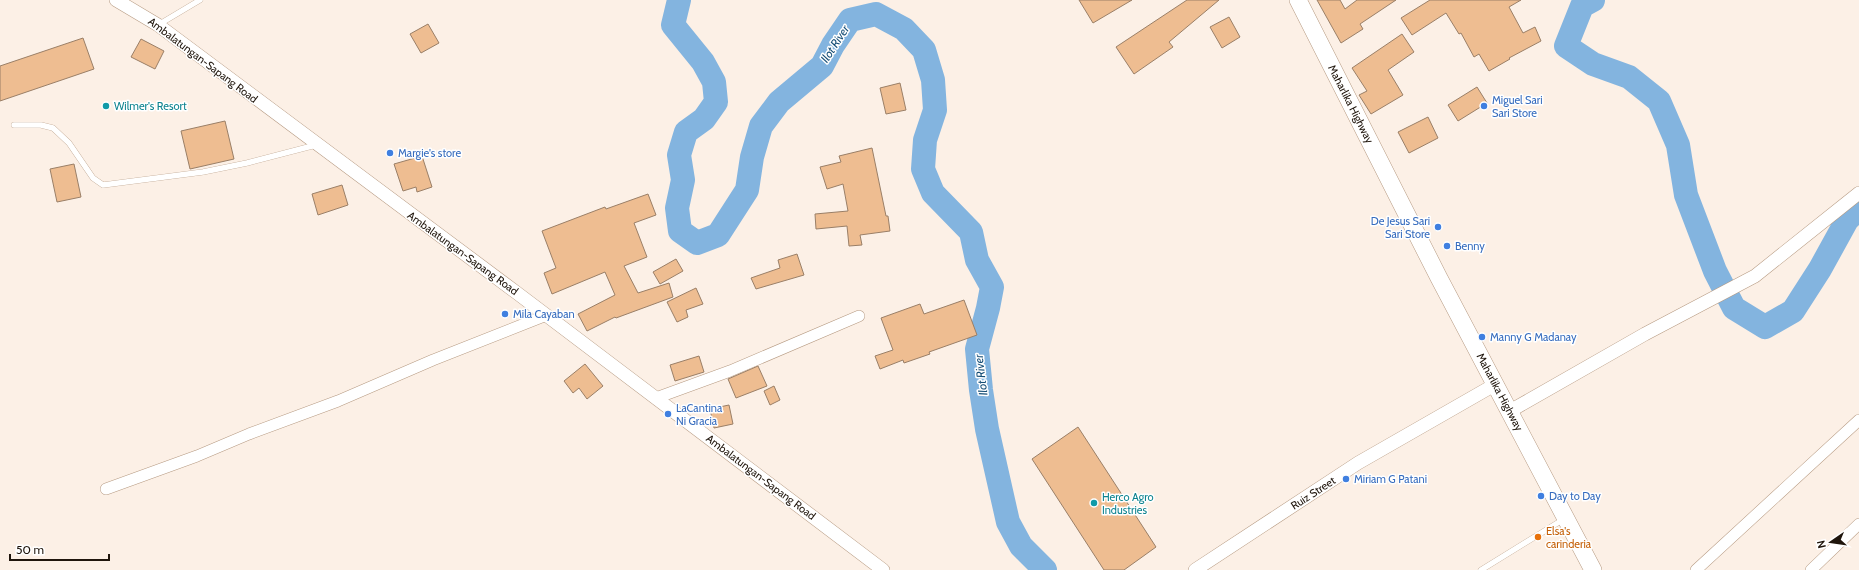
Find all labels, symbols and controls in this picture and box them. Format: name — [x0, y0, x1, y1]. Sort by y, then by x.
street label: Ambalatungan-Sapang Road — [145, 14, 261, 106]
water label: Ilot River — [817, 21, 853, 65]
street label: Maharlika Highway — [1325, 62, 1377, 146]
place label: Miguel Sari Sari Store — [1492, 93, 1543, 120]
place label: Wilmer's Resort — [114, 99, 187, 113]
marker: Wilmer's Resort — [101, 101, 111, 111]
marker: Miguel Sari Sari Store — [1479, 101, 1489, 111]
place label: Margie's store — [398, 146, 461, 160]
marker: Margie's store — [385, 148, 395, 158]
street label: Ambalatungan-Sapang Road — [405, 208, 521, 298]
place label: De Jesus Sari Sari Store — [1371, 214, 1430, 241]
marker: De Jesus Sari Sari Store — [1433, 222, 1443, 232]
place label: Benny — [1455, 239, 1485, 253]
marker: Benny — [1442, 241, 1452, 251]
place label: Mila Cayaban — [513, 307, 575, 321]
marker: Mila Cayaban — [500, 309, 510, 319]
place label: Manny G Madanay — [1490, 330, 1577, 344]
marker: Manny G Madanay — [1477, 332, 1487, 342]
street label: Maharlika Highway — [1474, 351, 1527, 434]
water label: Ilot River — [970, 352, 990, 397]
place label: LaCantina Ni Gracia — [676, 401, 723, 428]
marker: LaCantina Ni Gracia — [663, 409, 673, 419]
street label: Ambalatungan-Sapang Road — [703, 431, 819, 523]
place label: Miriam G Patani — [1354, 472, 1427, 486]
street label: Ruiz Street — [1288, 473, 1338, 513]
marker: Miriam G Patani — [1341, 474, 1351, 484]
place label: Day to Day — [1549, 489, 1601, 503]
place label: Herco Agro Industries — [1102, 490, 1154, 517]
marker: Day to Day — [1536, 491, 1546, 501]
marker: Herco Agro Industries — [1089, 498, 1099, 508]
north arrow — [1811, 522, 1851, 562]
place label: Elsa's carinderia — [1546, 524, 1592, 551]
marker: Elsa's carinderia — [1533, 532, 1543, 542]
scale bar — [10, 536, 109, 562]
text: N — [1814, 539, 1829, 550]
text: 50 m — [16, 542, 44, 557]

